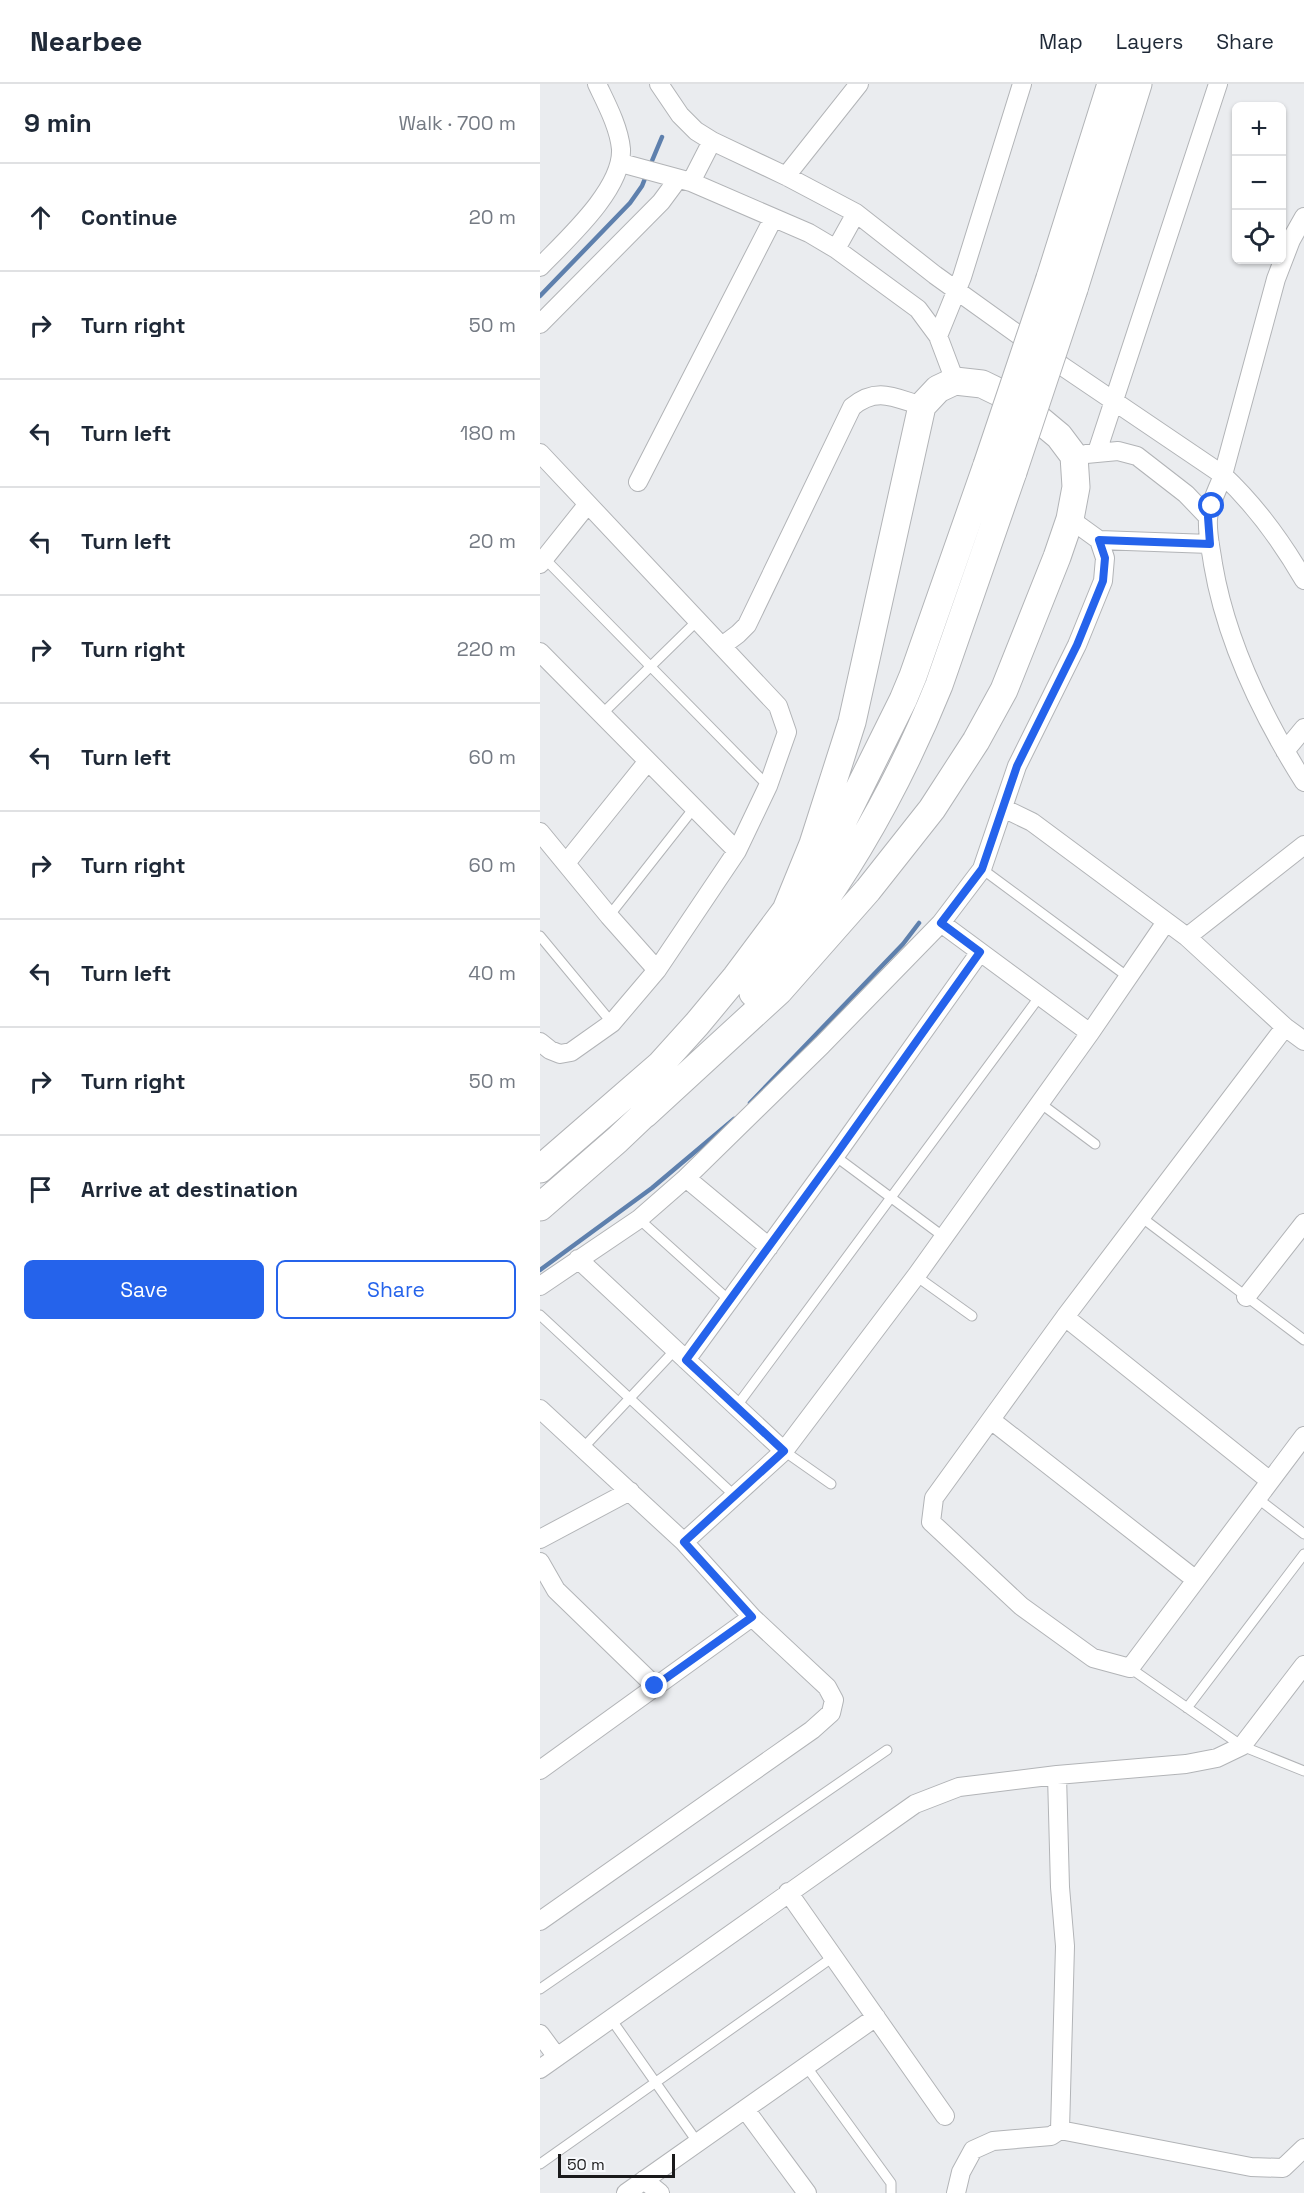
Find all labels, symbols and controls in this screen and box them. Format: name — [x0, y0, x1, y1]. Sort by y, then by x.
text: Nearbee — [30, 23, 142, 59]
text: Map — [1039, 28, 1083, 55]
text: Layers — [1116, 28, 1183, 55]
text: Share — [1216, 28, 1274, 55]
map controls — [1232, 102, 1286, 264]
button: + — [1232, 102, 1286, 156]
text: 9 min — [24, 106, 92, 140]
text: Walk · 700 m — [398, 110, 516, 136]
button: − — [1232, 156, 1286, 210]
icon: ahead — [24, 201, 57, 234]
text: Continue — [81, 203, 177, 231]
text: 20 m — [469, 204, 516, 230]
button: locate — [1232, 210, 1286, 264]
icon: right — [24, 309, 57, 342]
text: Turn right — [81, 311, 186, 339]
text: 50 m — [469, 312, 516, 338]
icon: left — [24, 417, 57, 450]
text: Turn left — [81, 419, 171, 447]
text: 180 m — [460, 420, 516, 446]
route start — [1198, 492, 1224, 518]
icon: left — [24, 525, 57, 558]
text: Turn left — [81, 527, 171, 555]
text: 20 m — [469, 528, 516, 554]
icon: right — [24, 633, 57, 666]
text: Turn right — [81, 635, 186, 663]
text: 220 m — [457, 636, 516, 662]
icon: left — [24, 741, 57, 774]
text: Turn left — [81, 743, 171, 771]
text: 60 m — [469, 744, 516, 770]
icon: right — [24, 849, 57, 882]
text: Turn right — [81, 851, 186, 879]
text: 60 m — [469, 852, 516, 878]
icon: left — [24, 957, 57, 990]
text: Turn left — [81, 959, 171, 987]
text: 40 m — [468, 960, 516, 986]
icon: right — [24, 1065, 57, 1098]
text: Turn right — [81, 1067, 186, 1095]
text: 50 m — [469, 1068, 516, 1094]
icon: arrive — [24, 1173, 57, 1206]
text: Arrive at destination — [81, 1175, 298, 1203]
button: Save — [24, 1260, 264, 1319]
button: Share — [276, 1260, 516, 1319]
route end — [641, 1672, 667, 1698]
scale bar — [558, 2151, 675, 2178]
text: 50 m — [567, 2154, 605, 2175]

